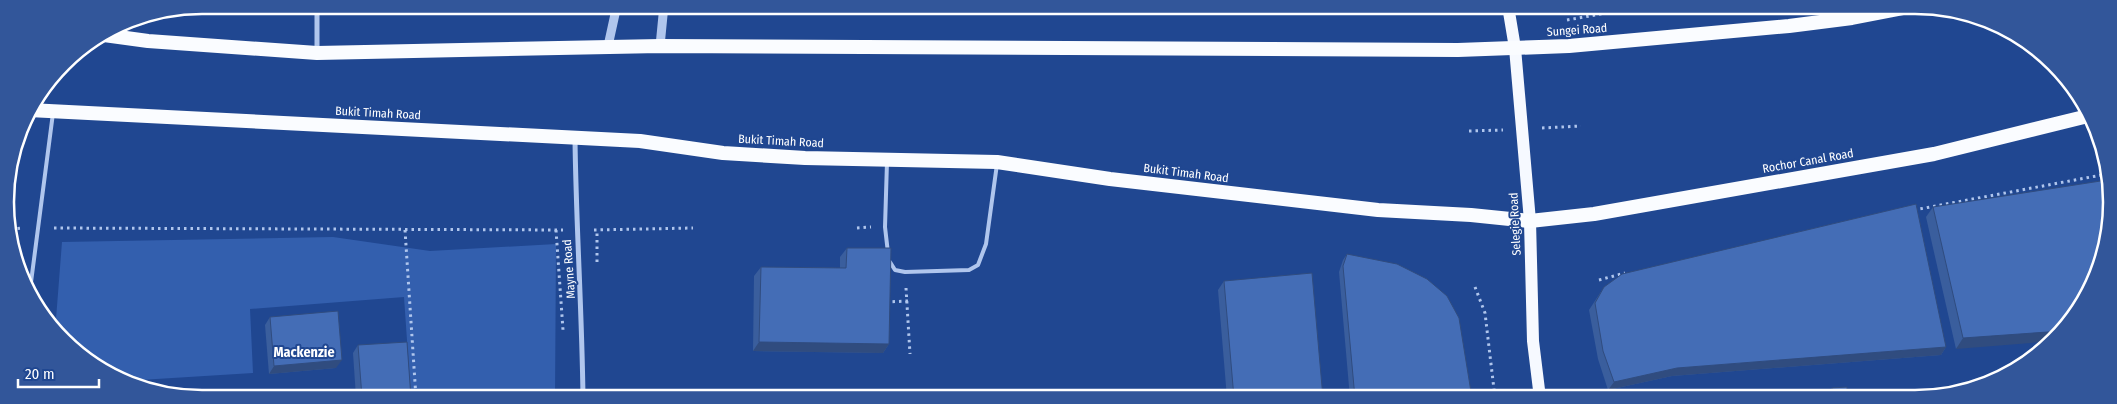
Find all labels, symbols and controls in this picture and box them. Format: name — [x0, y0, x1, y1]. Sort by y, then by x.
street label: Sungei Road — [1546, 21, 1608, 39]
street label: Bukit Timah Road — [335, 104, 421, 122]
street label: Bukit Timah Road — [738, 132, 824, 150]
street label: Rochor Canal Road — [1761, 146, 1855, 176]
street label: Bukit Timah Road — [1143, 161, 1229, 185]
street label: Selegie Road — [1506, 192, 1524, 256]
street label: Mayne Road — [560, 239, 578, 299]
district label: Mackenzie — [273, 344, 335, 361]
scale bar — [18, 356, 99, 388]
text: 20 m — [25, 365, 55, 383]

